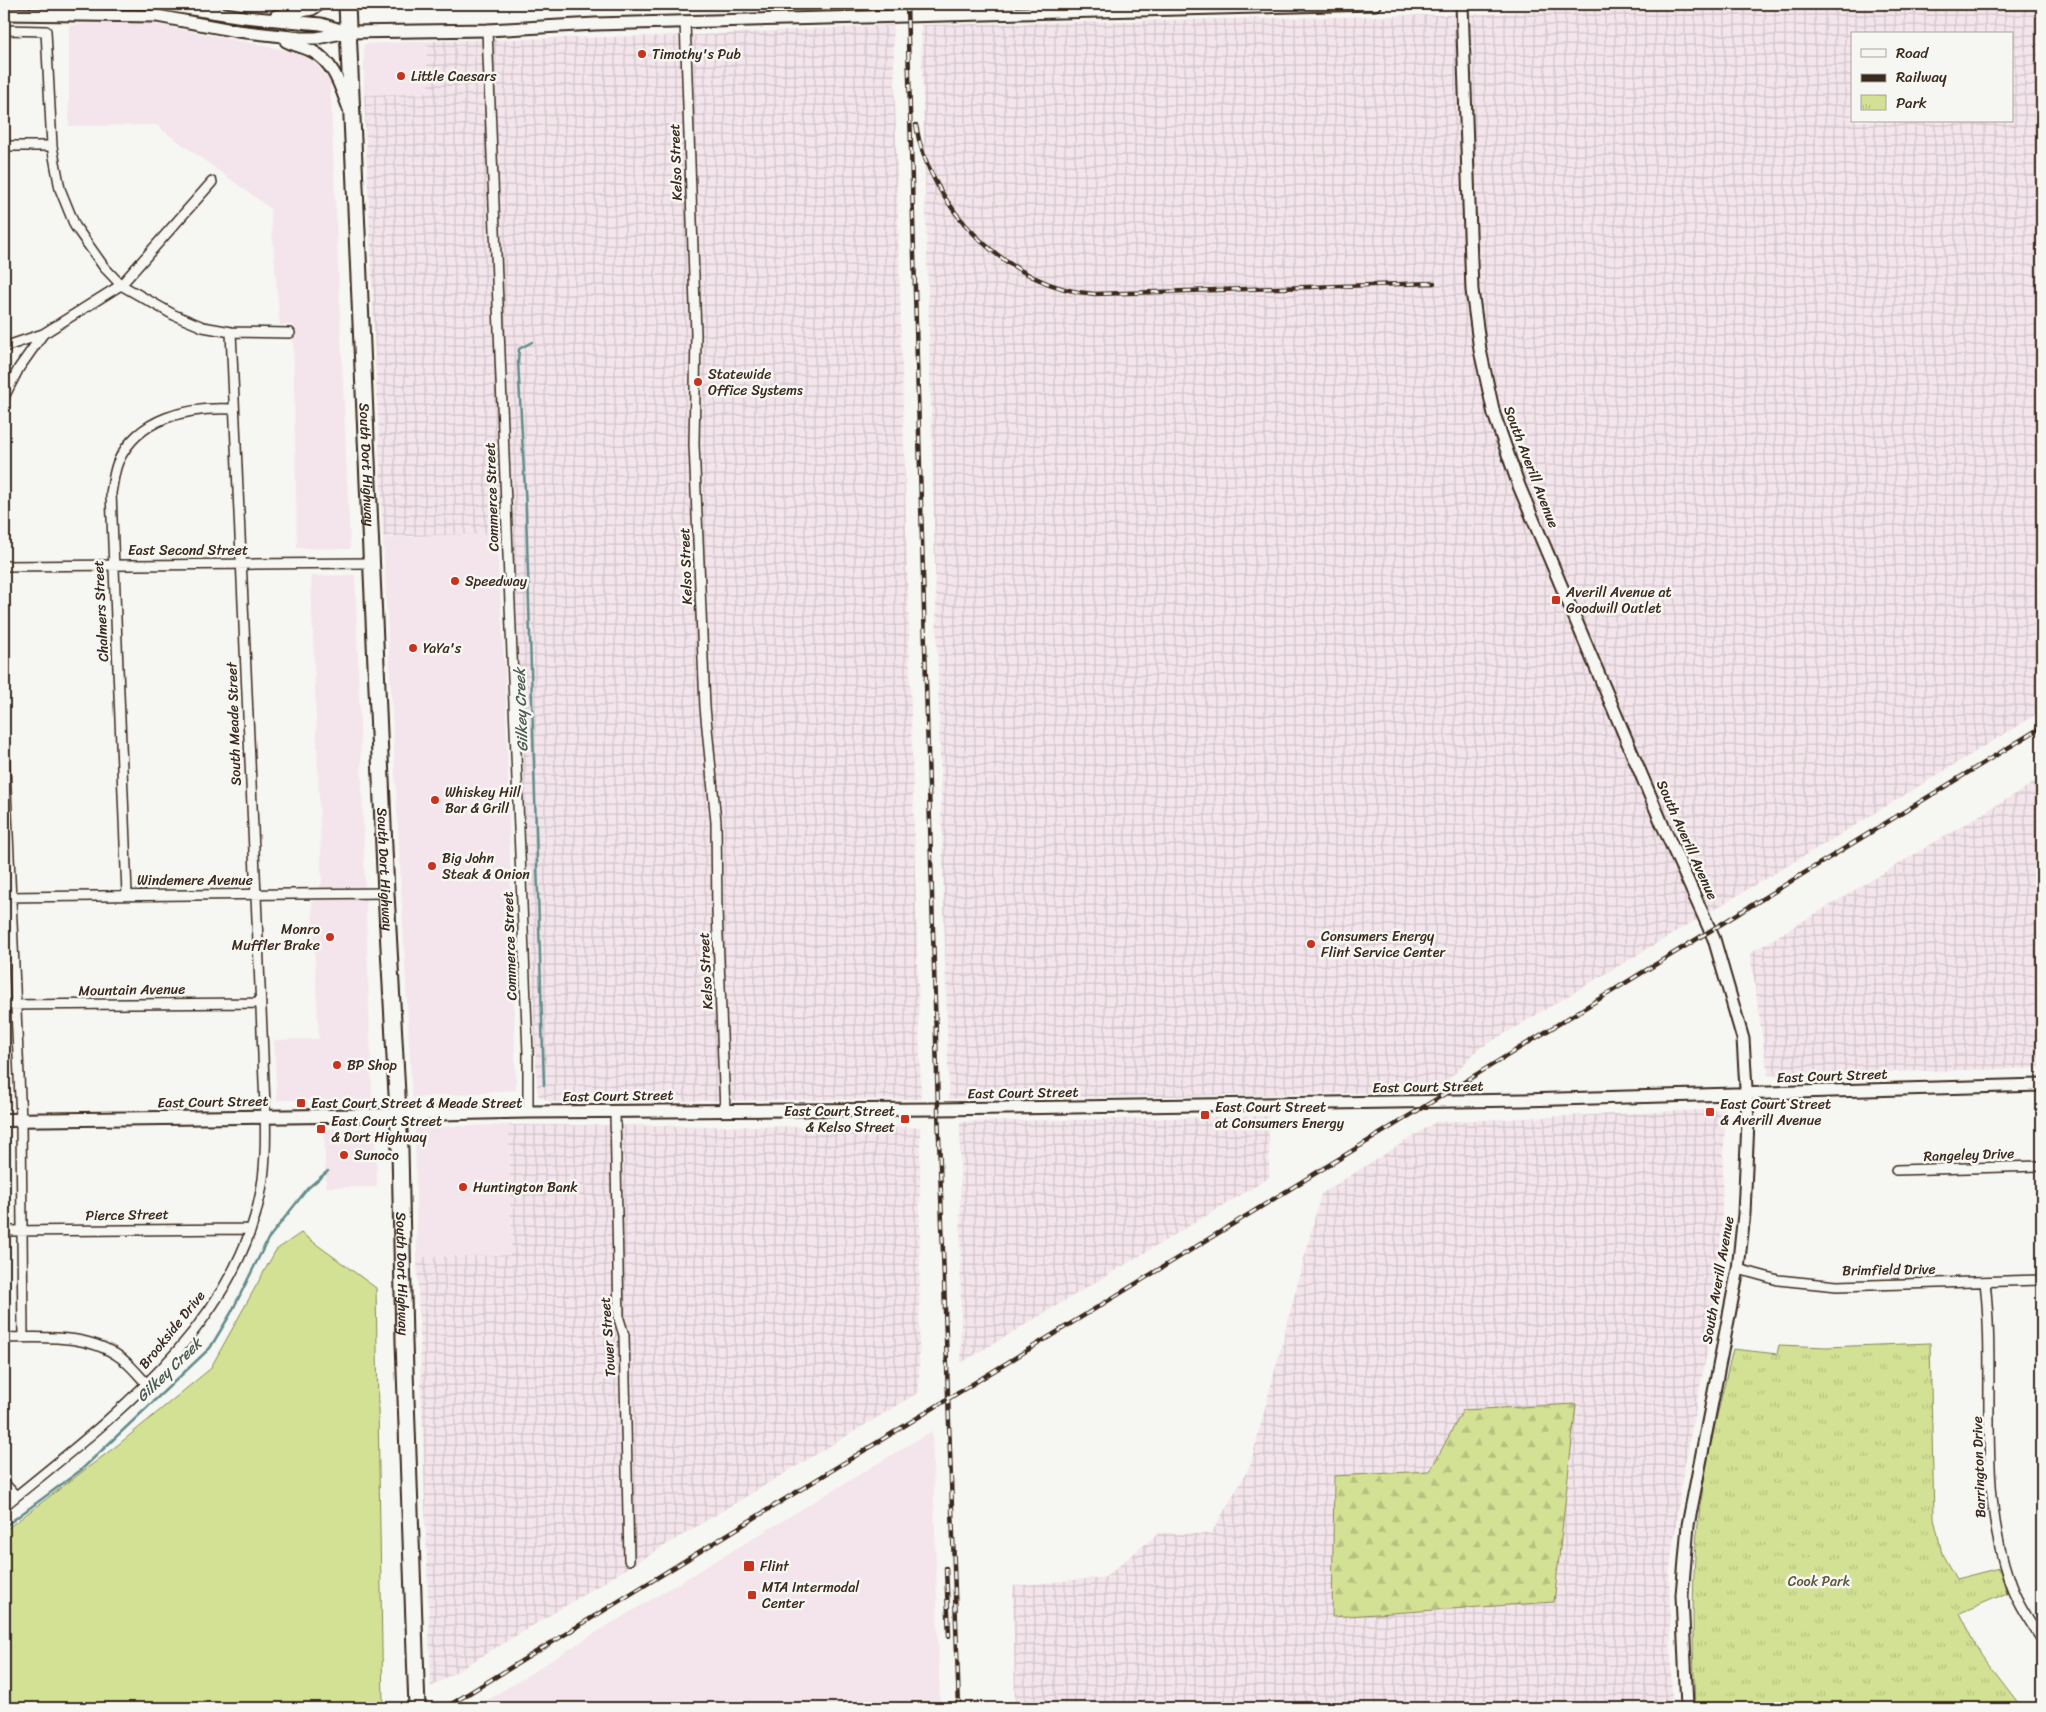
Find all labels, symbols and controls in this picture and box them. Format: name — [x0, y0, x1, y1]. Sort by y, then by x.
legend — [1851, 32, 2014, 122]
text: Road — [1896, 40, 1929, 66]
place label: Timothy's Pub — [652, 42, 742, 67]
marker: Timothy's Pub — [636, 48, 648, 60]
place label: Little Caesars — [411, 64, 497, 89]
text: Railway — [1896, 64, 1947, 90]
marker: Little Caesars — [395, 70, 407, 82]
text: Park — [1896, 90, 1927, 116]
street label: Kelso Street — [662, 123, 690, 201]
place label: Statewide Office Systems — [708, 362, 803, 403]
marker: Statewide Office Systems — [692, 376, 704, 388]
street label: South Dort Highway — [352, 402, 382, 528]
street label: South Averill Avenue — [1496, 402, 1566, 532]
street label: Commerce Street — [478, 442, 506, 552]
street label: Kelso Street — [672, 527, 700, 605]
street label: East Second Street — [128, 538, 248, 563]
street label: Chalmers Street — [86, 560, 116, 662]
place label: Speedway — [465, 569, 528, 594]
marker: Speedway — [449, 575, 461, 587]
place label: Averill Avenue at Goodwill Outlet — [1565, 580, 1672, 621]
marker: Averill Avenue at Goodwill Outlet — [1550, 594, 1562, 606]
place label: YaYa's — [423, 636, 462, 661]
marker: YaYa's — [407, 642, 419, 654]
street label: South Meade Street — [219, 661, 249, 786]
water label: Gilkey Creek — [506, 666, 535, 752]
street label: South Averill Avenue — [1649, 776, 1725, 904]
place label: Whiskey Hill Bar & Grill — [445, 780, 522, 821]
marker: Whiskey Hill Bar & Grill — [429, 794, 441, 806]
street label: South Dort Highway — [370, 807, 401, 932]
place label: Big John Steak & Onion — [442, 846, 530, 887]
marker: Big John Steak & Onion — [426, 860, 438, 872]
street label: Windemere Avenue — [137, 868, 253, 893]
street label: Commerce Street — [496, 891, 524, 1001]
place label: Monro Muffler Brake — [232, 917, 320, 958]
place label: Consumers Energy Flint Service Center — [1321, 924, 1447, 965]
marker: Monro Muffler Brake — [324, 931, 336, 943]
street label: Kelso Street — [691, 932, 721, 1010]
marker: Consumers Energy Flint Service Center — [1305, 938, 1317, 950]
street label: Mountain Avenue — [78, 977, 186, 1003]
place label: BP Shop — [347, 1053, 398, 1078]
marker: BP Shop — [331, 1059, 343, 1071]
street label: East Court Street — [1776, 1062, 1888, 1090]
street label: East Court Street — [1372, 1074, 1484, 1100]
street label: East Court Street — [967, 1080, 1079, 1106]
street label: East Court Street — [562, 1083, 674, 1109]
street label: East Court Street — [157, 1089, 269, 1115]
place label: East Court Street & Meade Street — [311, 1091, 522, 1116]
place label: East Court Street & Averill Avenue — [1720, 1092, 1831, 1133]
place label: East Court Street at Consumers Energy — [1215, 1095, 1345, 1136]
marker: East Court Street & Meade Street — [295, 1097, 307, 1109]
place label: East Court Street & Kelso Street — [784, 1099, 895, 1140]
marker: East Court Street & Averill Avenue — [1704, 1106, 1716, 1118]
place label: East Court Street & Dort Highway — [331, 1109, 442, 1150]
marker: East Court Street at Consumers Energy — [1199, 1109, 1211, 1121]
marker: East Court Street & Kelso Street — [899, 1113, 911, 1125]
marker: East Court Street & Dort Highway — [315, 1123, 327, 1135]
street label: Rangeley Drive — [1923, 1141, 2015, 1169]
place label: Sunoco — [354, 1143, 399, 1168]
marker: Sunoco — [338, 1149, 350, 1161]
place label: Huntington Bank — [473, 1175, 578, 1200]
marker: Huntington Bank — [457, 1181, 469, 1193]
street label: Pierce Street — [85, 1202, 169, 1228]
street label: South Dort Highway — [389, 1212, 416, 1336]
street label: South Averill Avenue — [1694, 1214, 1742, 1346]
street label: Brimfield Drive — [1842, 1257, 1936, 1283]
street label: Brookside Drive — [132, 1285, 212, 1375]
street label: Tower Street — [593, 1296, 623, 1378]
water label: Gilkey Creek — [130, 1330, 209, 1408]
street label: Barrington Drive — [1965, 1416, 1993, 1518]
place label: Flint — [760, 1554, 790, 1579]
marker: Flint — [742, 1559, 756, 1573]
park label: Cook Park — [1788, 1569, 1850, 1594]
place label: MTA Intermodal Center — [762, 1575, 860, 1616]
marker: MTA Intermodal Center — [746, 1589, 758, 1601]

